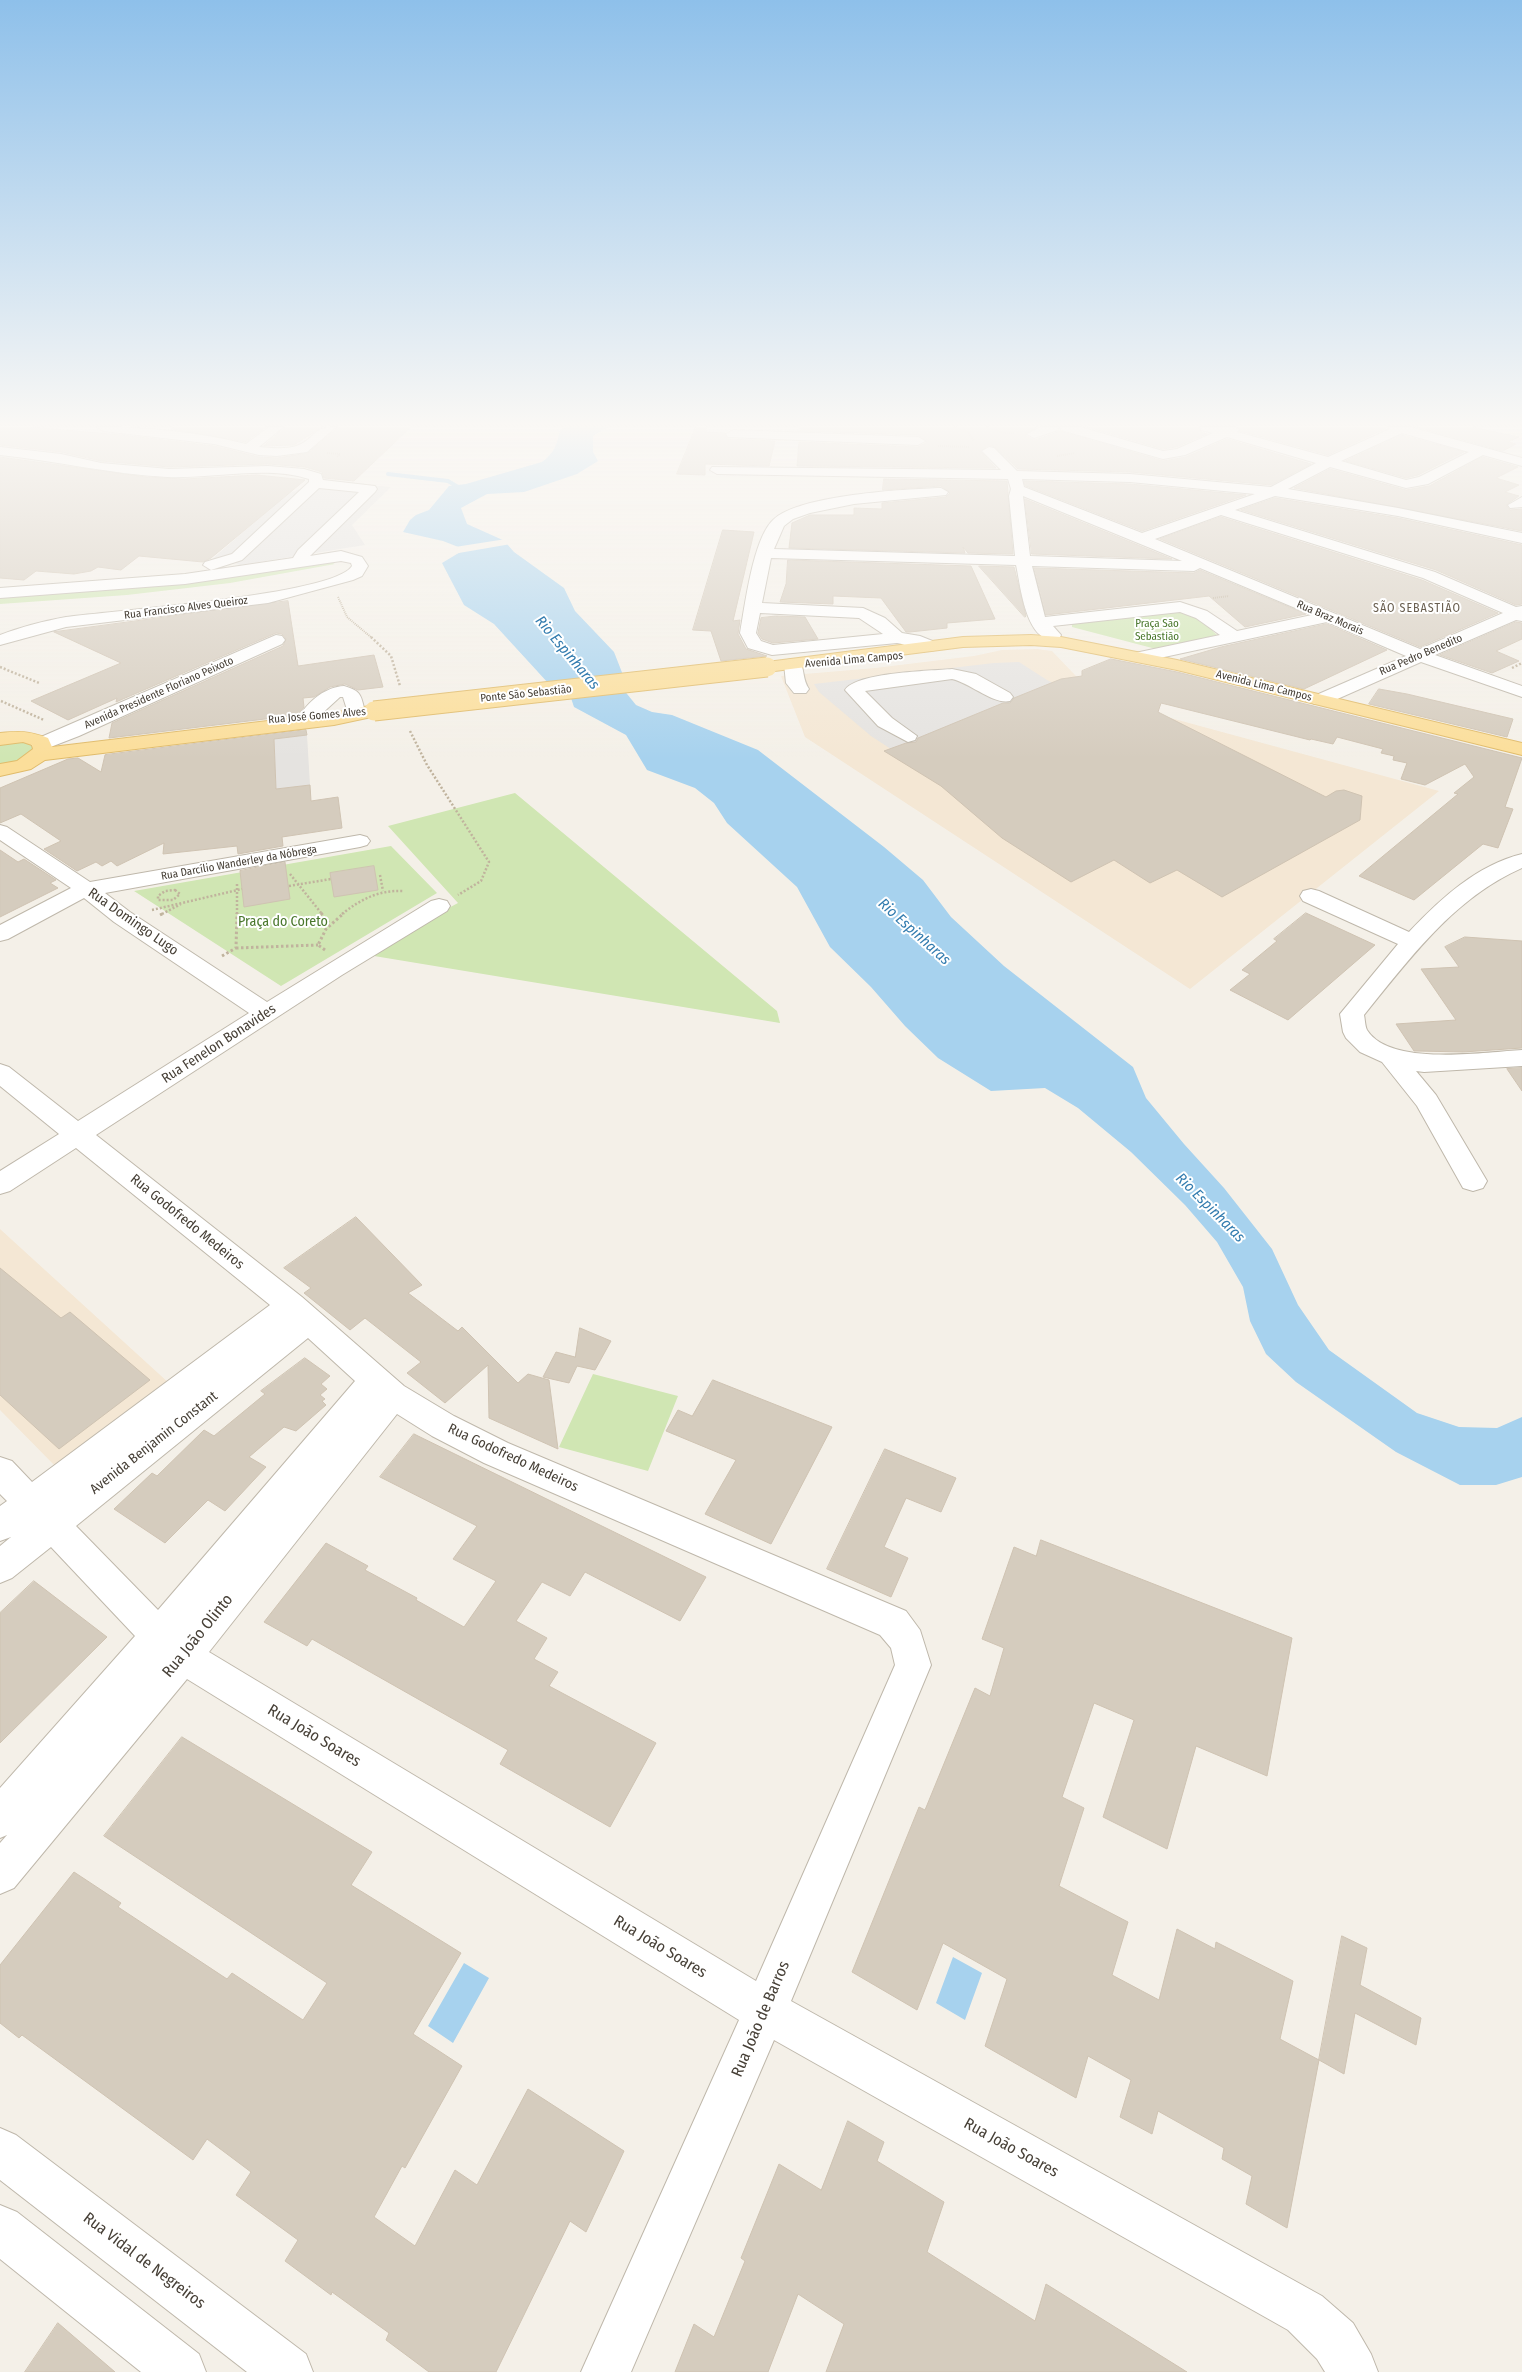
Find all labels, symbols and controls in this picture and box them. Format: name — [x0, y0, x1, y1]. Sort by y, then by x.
street label: Rua Francisco Alves Queiroz — [123, 594, 249, 622]
street label: Rua Braz Morais — [1295, 598, 1365, 638]
district label: SÃO SEBASTIÃO — [1371, 602, 1463, 616]
water label: Rio Espinharas — [531, 612, 603, 694]
park label: Praça São Sebastião — [1135, 617, 1179, 643]
street label: Rua Pedro Benedito — [1377, 632, 1465, 678]
street label: Avenida Lima Campos — [804, 649, 904, 671]
street label: Avenida Presidente Floriano Peixoto — [82, 654, 236, 732]
street label: Avenida Lima Campos — [1215, 668, 1313, 704]
street label: Ponte São Sebastião — [480, 683, 572, 705]
street label: Rua José Gomes Alves — [268, 705, 366, 727]
street label: Rua Darcílio Wanderley da Nóbrega — [160, 843, 318, 883]
street label: Rua Domingo Lugo — [85, 885, 181, 959]
water label: Rio Espinharas — [874, 895, 954, 969]
park label: Praça do Coreto — [238, 914, 328, 930]
street label: Rua Fenelon Bonavides — [159, 1001, 279, 1087]
water label: Rio Espinharas — [1172, 1170, 1248, 1246]
street label: Rua Godofredo Medeiros — [127, 1171, 247, 1273]
street label: Avenida Benjamin Constant — [87, 1388, 221, 1498]
street label: Rua Godofredo Medeiros — [445, 1420, 581, 1496]
street label: Rua João Olinto — [159, 1591, 237, 1681]
street label: Rua João Soares — [264, 1701, 364, 1771]
street label: Rua João Soares — [610, 1912, 710, 1982]
street label: Rua João de Barros — [728, 1958, 794, 2080]
street label: Rua João Soares — [960, 2114, 1062, 2182]
street label: Rua Vidal de Negreiros — [79, 2209, 209, 2313]

